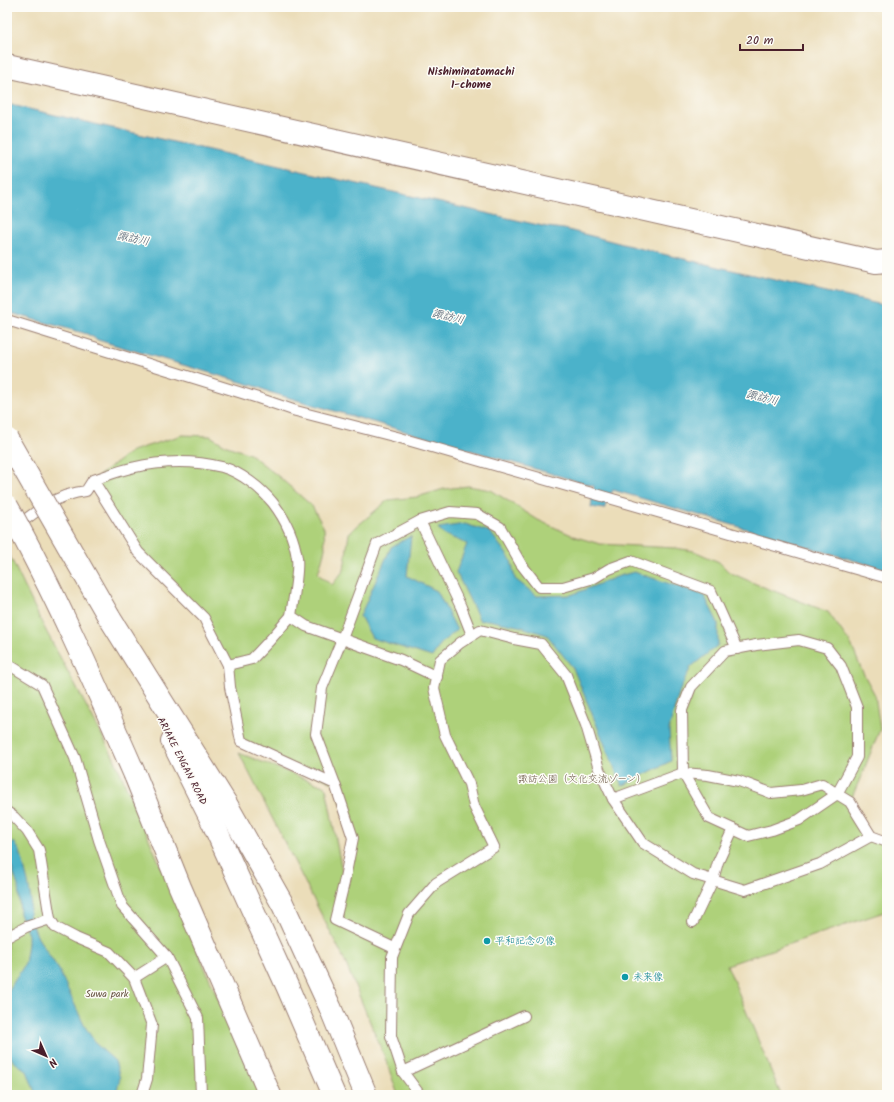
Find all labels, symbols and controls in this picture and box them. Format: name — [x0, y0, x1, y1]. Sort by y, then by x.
scale bar — [740, 26, 803, 52]
text: 20 m — [746, 31, 774, 50]
district label: Nishiminatomachi 1-chome — [428, 63, 515, 94]
water label: 諏訪川 — [115, 227, 151, 251]
water label: 諏訪川 — [430, 304, 466, 330]
water label: 諏訪川 — [744, 385, 780, 411]
street label: ARIAKE ENGAN ROAD — [153, 714, 211, 808]
park label: 諏訪公園（文化交流ゾーン） — [518, 771, 646, 787]
place label: 平和記念の像 — [495, 933, 555, 949]
marker: 平和記念の像 — [482, 936, 492, 946]
place label: 未来像 — [633, 969, 663, 985]
marker: 未来像 — [620, 972, 630, 982]
park label: Suwa park — [85, 986, 129, 1002]
north arrow — [26, 1036, 66, 1076]
text: N — [44, 1054, 61, 1071]

